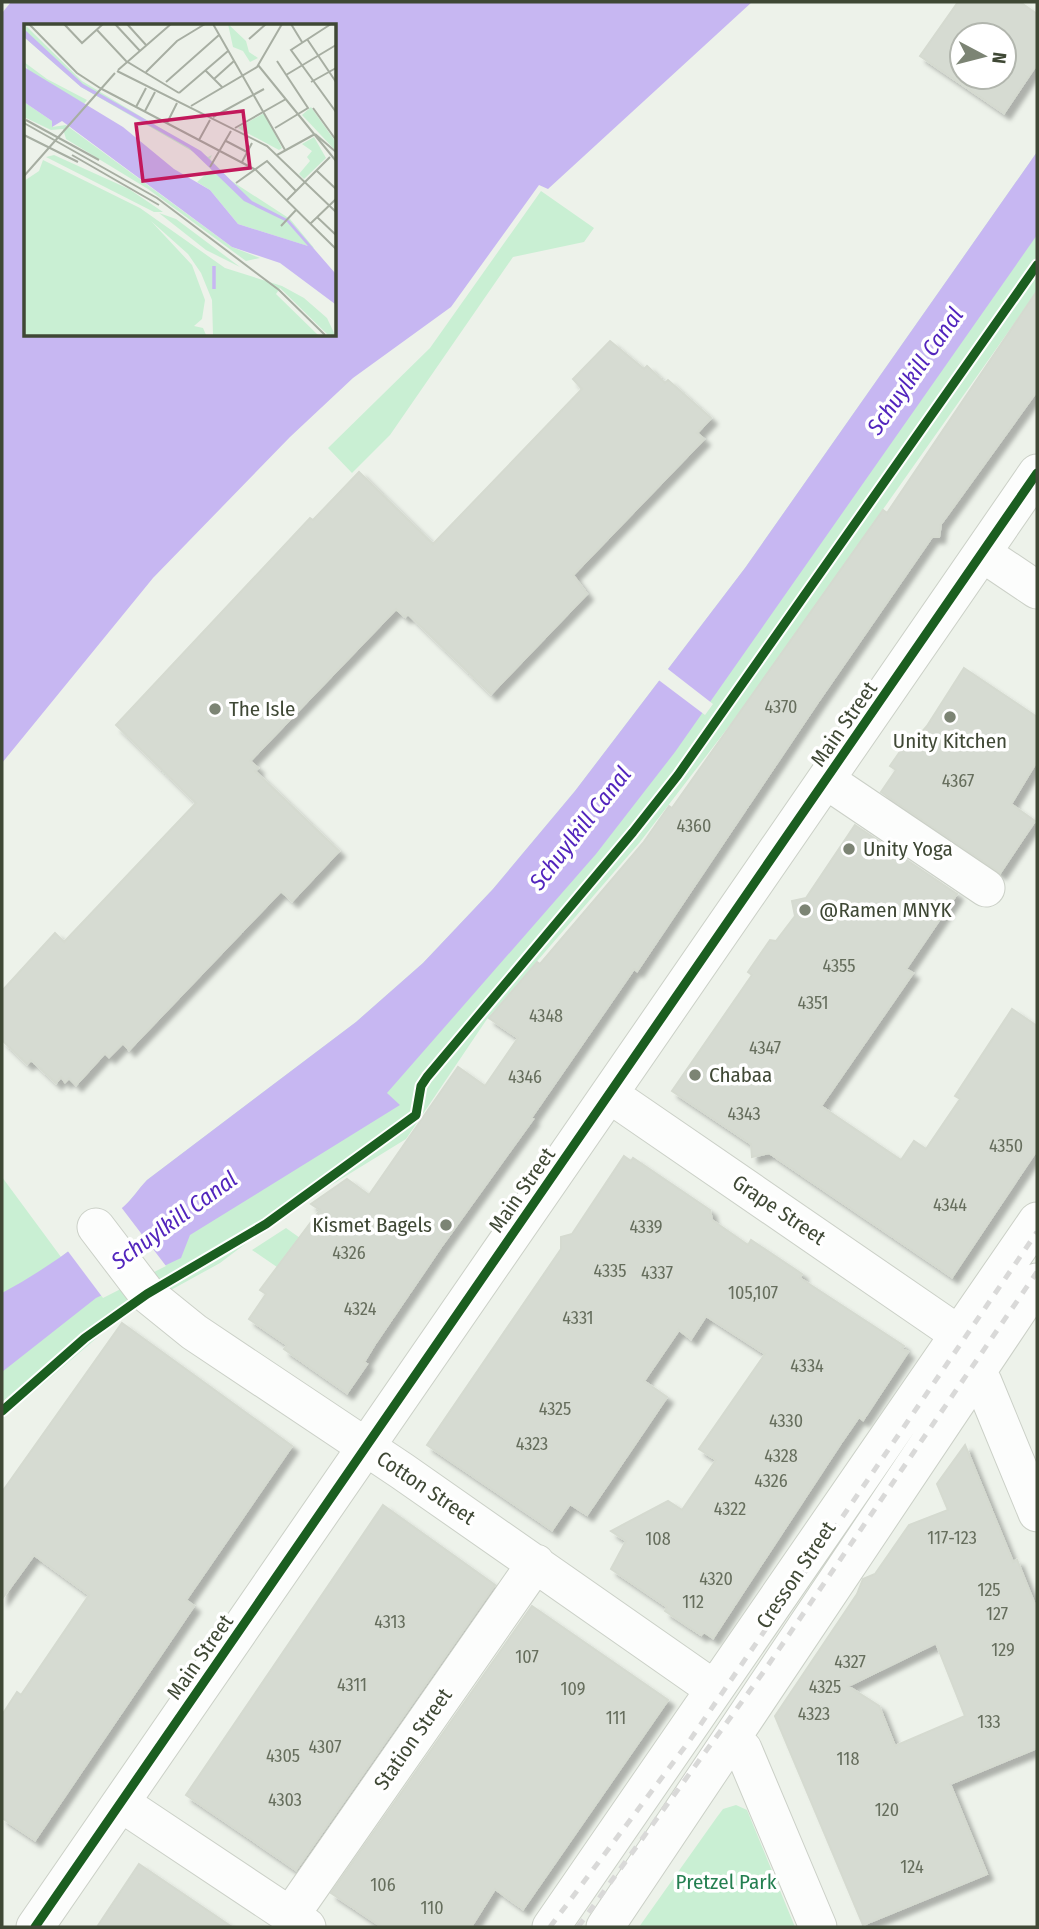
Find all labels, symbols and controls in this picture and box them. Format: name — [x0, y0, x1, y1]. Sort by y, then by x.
north arrow — [948, 21, 1018, 91]
inset map — [24, 24, 336, 336]
text: N — [987, 51, 1011, 65]
water label: Schuylkill Canal — [860, 302, 969, 441]
street label: Main Street — [805, 676, 883, 772]
place label: The Isle — [229, 696, 295, 722]
house number: 4370 — [765, 696, 797, 718]
marker: The Isle — [207, 701, 223, 717]
marker: Unity Kitchen — [942, 709, 958, 725]
place label: Unity Kitchen — [893, 728, 1007, 754]
water label: Schuylkill Canal — [523, 761, 637, 896]
house number: 4367 — [942, 770, 974, 792]
house number: 4360 — [677, 815, 711, 837]
place label: Unity Yoga — [863, 836, 953, 862]
marker: Unity Yoga — [841, 841, 857, 857]
place label: @Ramen MNYK — [819, 897, 953, 923]
marker: @Ramen MNYK — [797, 902, 813, 918]
house number: 4355 — [822, 955, 856, 977]
house number: 4351 — [798, 992, 828, 1014]
house number: 4348 — [529, 1005, 563, 1027]
house number: 4347 — [749, 1037, 781, 1059]
place label: Chabaa — [709, 1062, 772, 1088]
house number: 4346 — [508, 1066, 542, 1088]
marker: Chabaa — [687, 1067, 703, 1083]
house number: 4343 — [727, 1103, 761, 1125]
house number: 4350 — [989, 1135, 1023, 1157]
street label: Main Street — [483, 1142, 561, 1238]
water label: Schuylkill Canal — [105, 1165, 242, 1276]
street label: Grape Street — [727, 1169, 831, 1251]
house number: 4344 — [933, 1194, 967, 1216]
place label: Kismet Bagels — [312, 1212, 432, 1238]
house number: 4339 — [629, 1216, 663, 1238]
marker: Kismet Bagels — [438, 1217, 454, 1233]
house number: 4326 — [332, 1242, 366, 1264]
house number: 4335 — [594, 1260, 626, 1282]
house number: 4337 — [641, 1262, 673, 1284]
house number: 105,107 — [728, 1282, 778, 1304]
house number: 4324 — [344, 1298, 377, 1320]
house number: 4331 — [562, 1307, 594, 1329]
house number: 4334 — [790, 1355, 824, 1377]
house number: 4325 — [539, 1398, 571, 1420]
house number: 4330 — [769, 1410, 803, 1432]
house number: 4323 — [516, 1433, 548, 1455]
house number: 4328 — [764, 1445, 798, 1467]
street label: Cotton Street — [372, 1446, 480, 1531]
house number: 4326 — [754, 1470, 788, 1492]
house number: 4322 — [714, 1498, 746, 1520]
street label: Cresson Street — [751, 1516, 841, 1634]
house number: 117-123 — [927, 1527, 977, 1549]
house number: 108 — [645, 1528, 671, 1550]
house number: 4320 — [699, 1568, 733, 1590]
house number: 125 — [977, 1579, 1001, 1601]
house number: 112 — [682, 1591, 704, 1613]
house number: 127 — [986, 1603, 1008, 1625]
street label: Main Street — [161, 1609, 239, 1705]
house number: 4313 — [374, 1611, 406, 1633]
house number: 129 — [991, 1639, 1015, 1661]
house number: 107 — [515, 1646, 539, 1668]
house number: 4327 — [834, 1651, 866, 1673]
house number: 4311 — [337, 1674, 367, 1696]
house number: 4325 — [809, 1676, 841, 1698]
house number: 109 — [560, 1678, 586, 1700]
street label: Station Street — [368, 1683, 458, 1795]
house number: 4323 — [798, 1703, 830, 1725]
house number: 111 — [606, 1707, 626, 1729]
house number: 133 — [977, 1711, 1001, 1733]
house number: 4307 — [309, 1736, 341, 1758]
house number: 4305 — [266, 1745, 300, 1767]
house number: 118 — [837, 1748, 859, 1770]
house number: 4303 — [268, 1789, 302, 1811]
house number: 120 — [875, 1799, 899, 1821]
house number: 124 — [900, 1856, 924, 1878]
park label: Pretzel Park — [676, 1869, 777, 1895]
house number: 106 — [370, 1874, 396, 1896]
house number: 110 — [420, 1897, 444, 1919]

